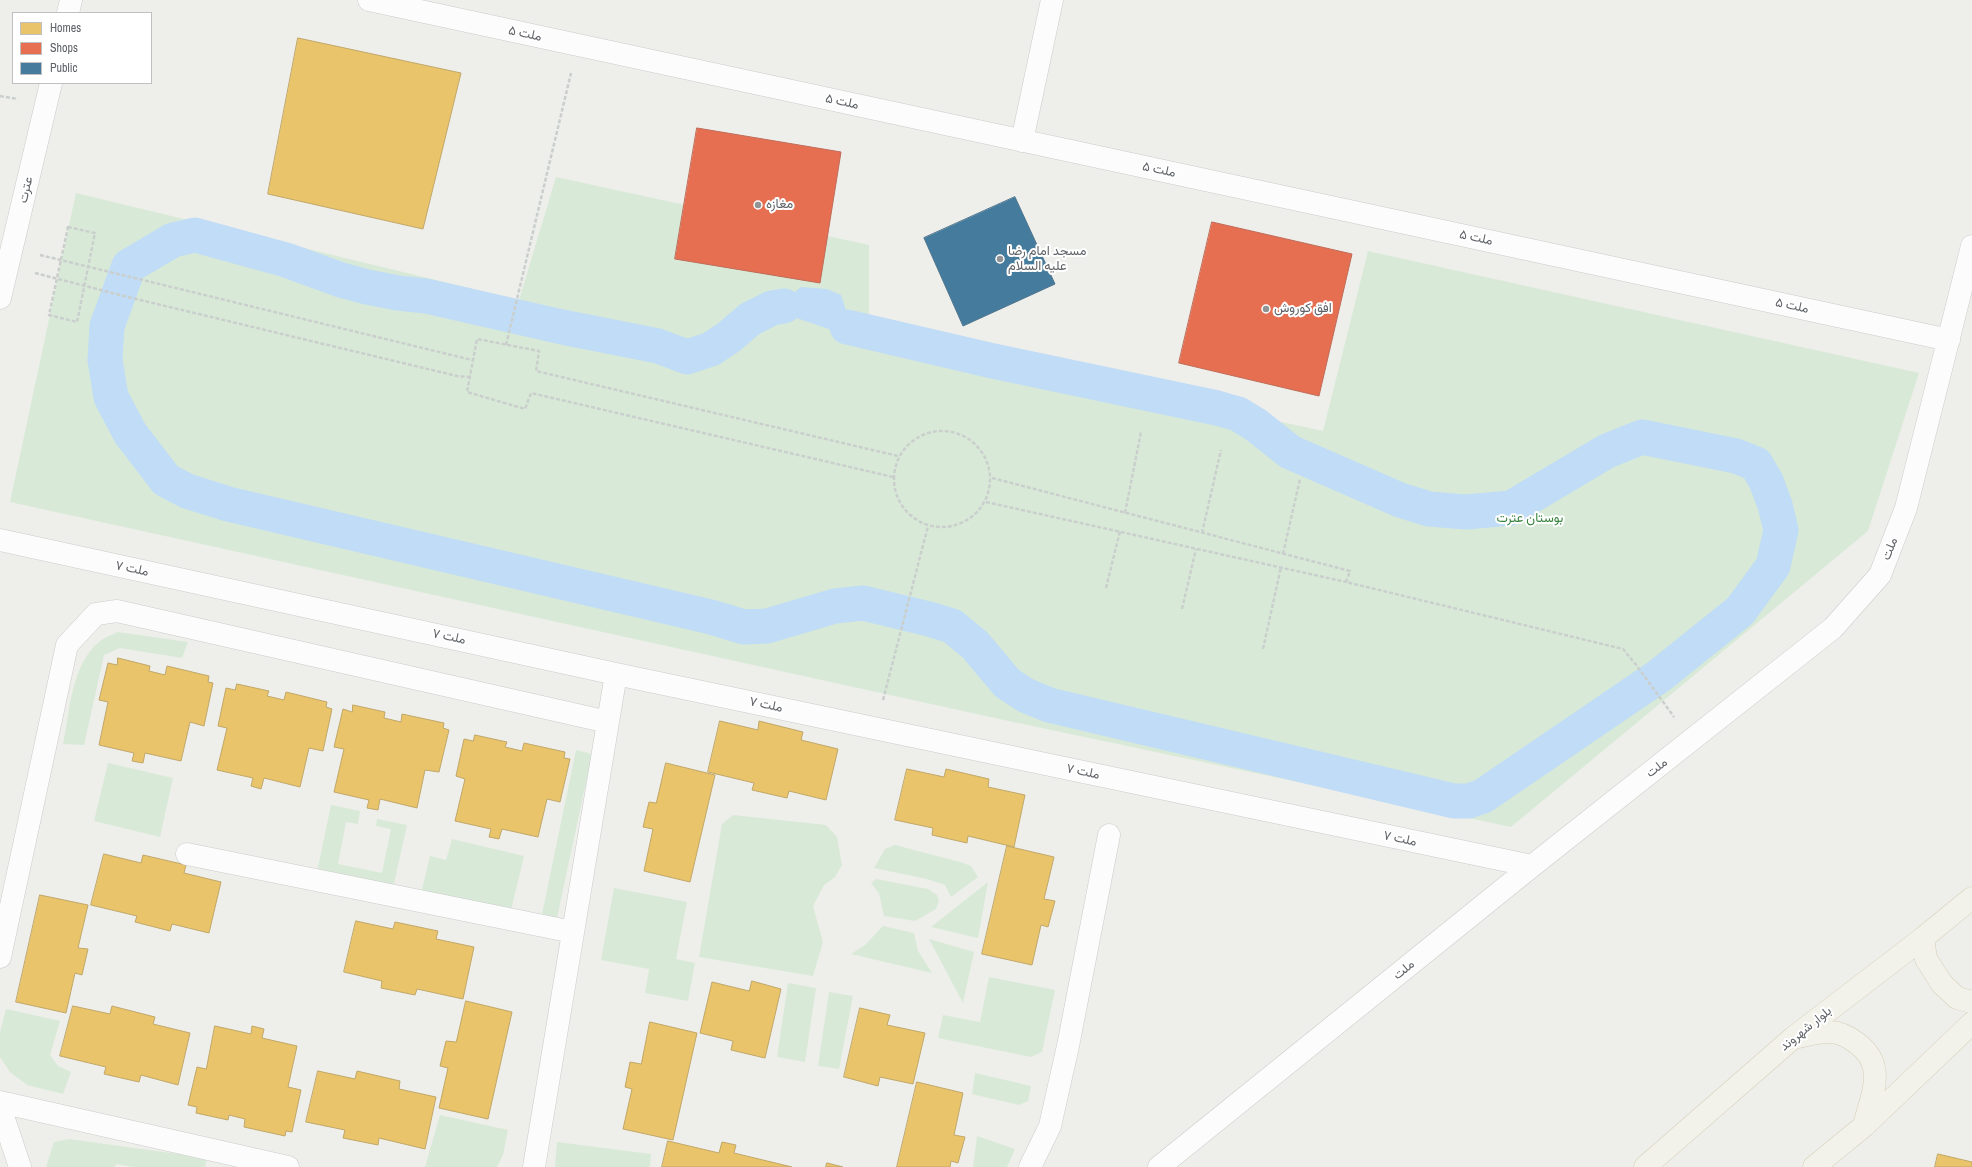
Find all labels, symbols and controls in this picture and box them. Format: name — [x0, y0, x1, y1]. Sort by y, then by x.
legend — [12, 12, 152, 84]
text: Homes — [50, 20, 81, 36]
street label: ملت ۵ — [507, 23, 543, 45]
text: Shops — [50, 40, 78, 56]
text: Public — [50, 60, 77, 76]
street label: ملت ۵ — [824, 91, 860, 113]
street label: ملت ۵ — [1141, 159, 1177, 181]
street label: عترت — [15, 175, 37, 205]
place label: مغازه — [766, 197, 793, 213]
marker: مغازه — [753, 200, 763, 210]
street label: ملت ۵ — [1458, 227, 1494, 249]
place label: مسجد امام رضا علیه السلام — [1008, 244, 1086, 275]
marker: مسجد امام رضا علیه السلام — [995, 254, 1005, 264]
street label: ملت ۵ — [1774, 295, 1810, 317]
place label: افق کوروش — [1274, 301, 1332, 317]
marker: افق کوروش — [1261, 304, 1271, 314]
park label: بوستان عترت — [1497, 511, 1563, 527]
street label: ملت — [1878, 535, 1902, 563]
street label: ملت ۷ — [114, 558, 150, 580]
street label: ملت ۷ — [431, 626, 467, 648]
street label: ملت ۷ — [748, 694, 784, 716]
street label: ملت — [1643, 755, 1671, 781]
street label: ملت ۷ — [1065, 761, 1101, 783]
street label: ملت ۷ — [1382, 828, 1418, 850]
street label: ملت — [1390, 957, 1418, 983]
street label: بلوار شهروند — [1777, 1003, 1835, 1055]

